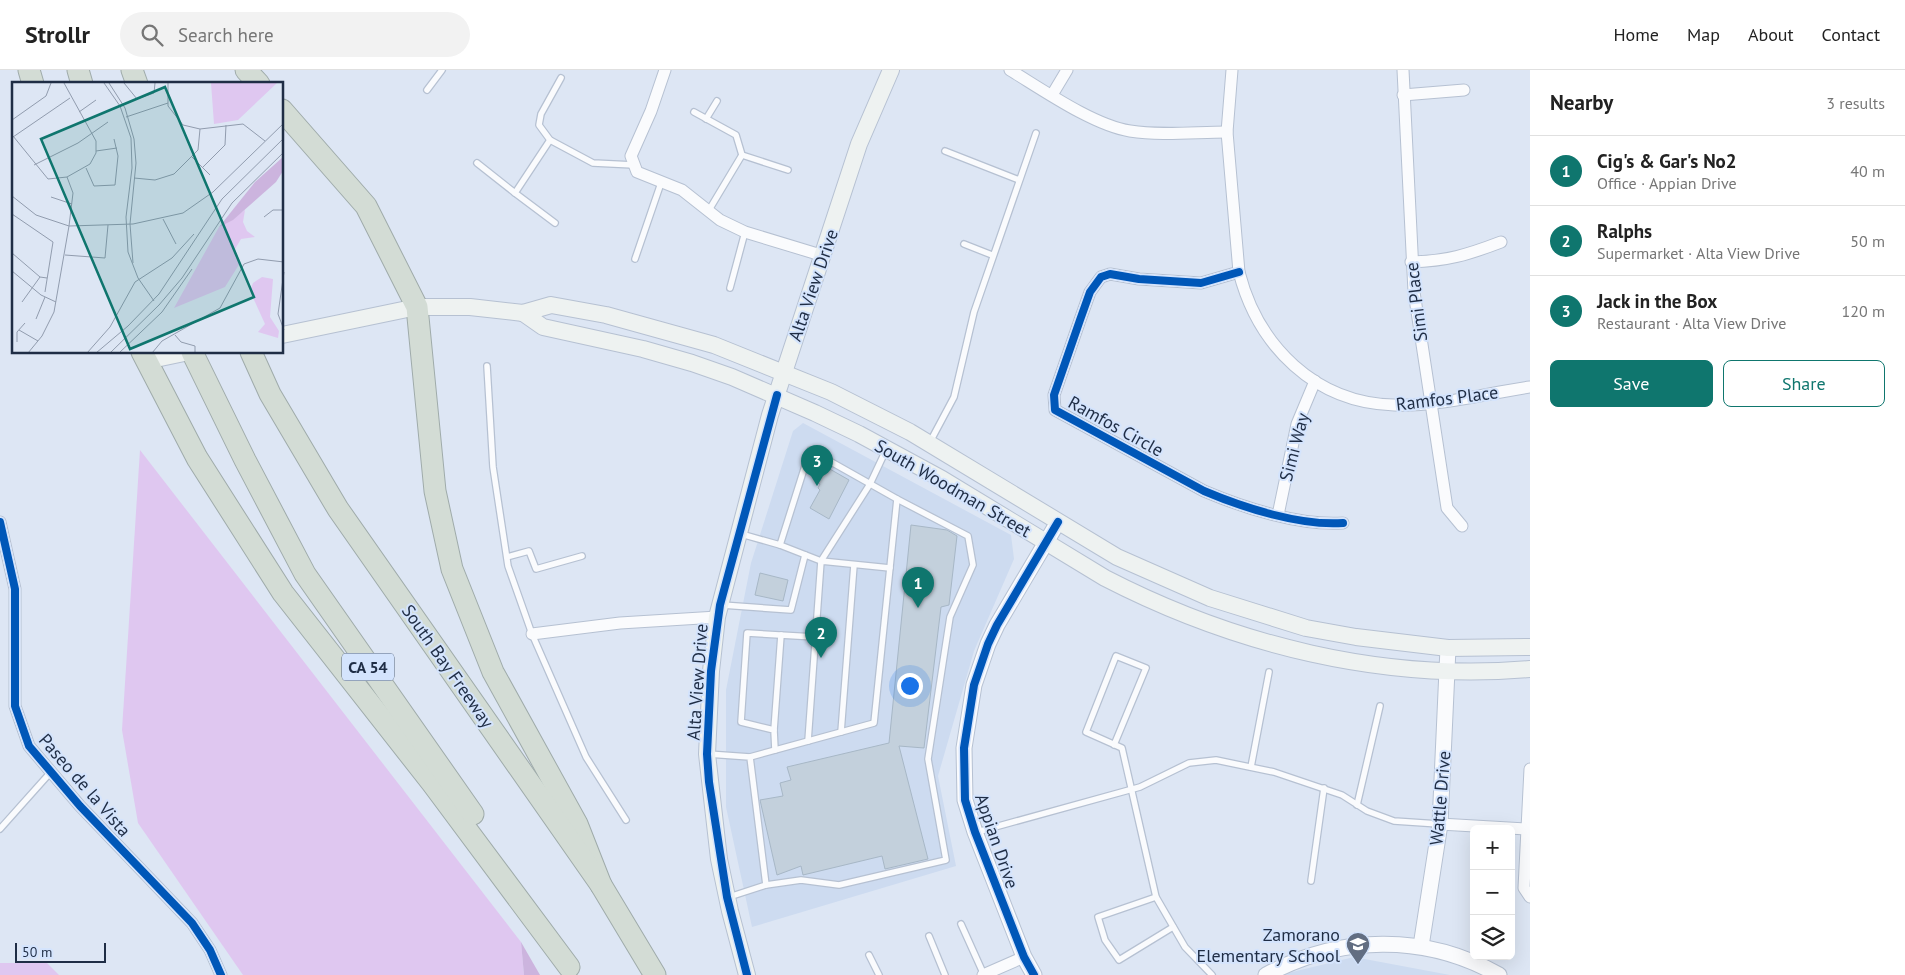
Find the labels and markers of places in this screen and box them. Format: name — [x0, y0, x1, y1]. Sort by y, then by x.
pin: 3 — [801, 445, 833, 486]
pin: 1 — [902, 567, 934, 608]
pin: 2 — [805, 617, 837, 658]
place label: Zamorano Elementary School — [1197, 923, 1341, 967]
school or university icon: Zamorano Elementary School — [1345, 931, 1371, 965]

